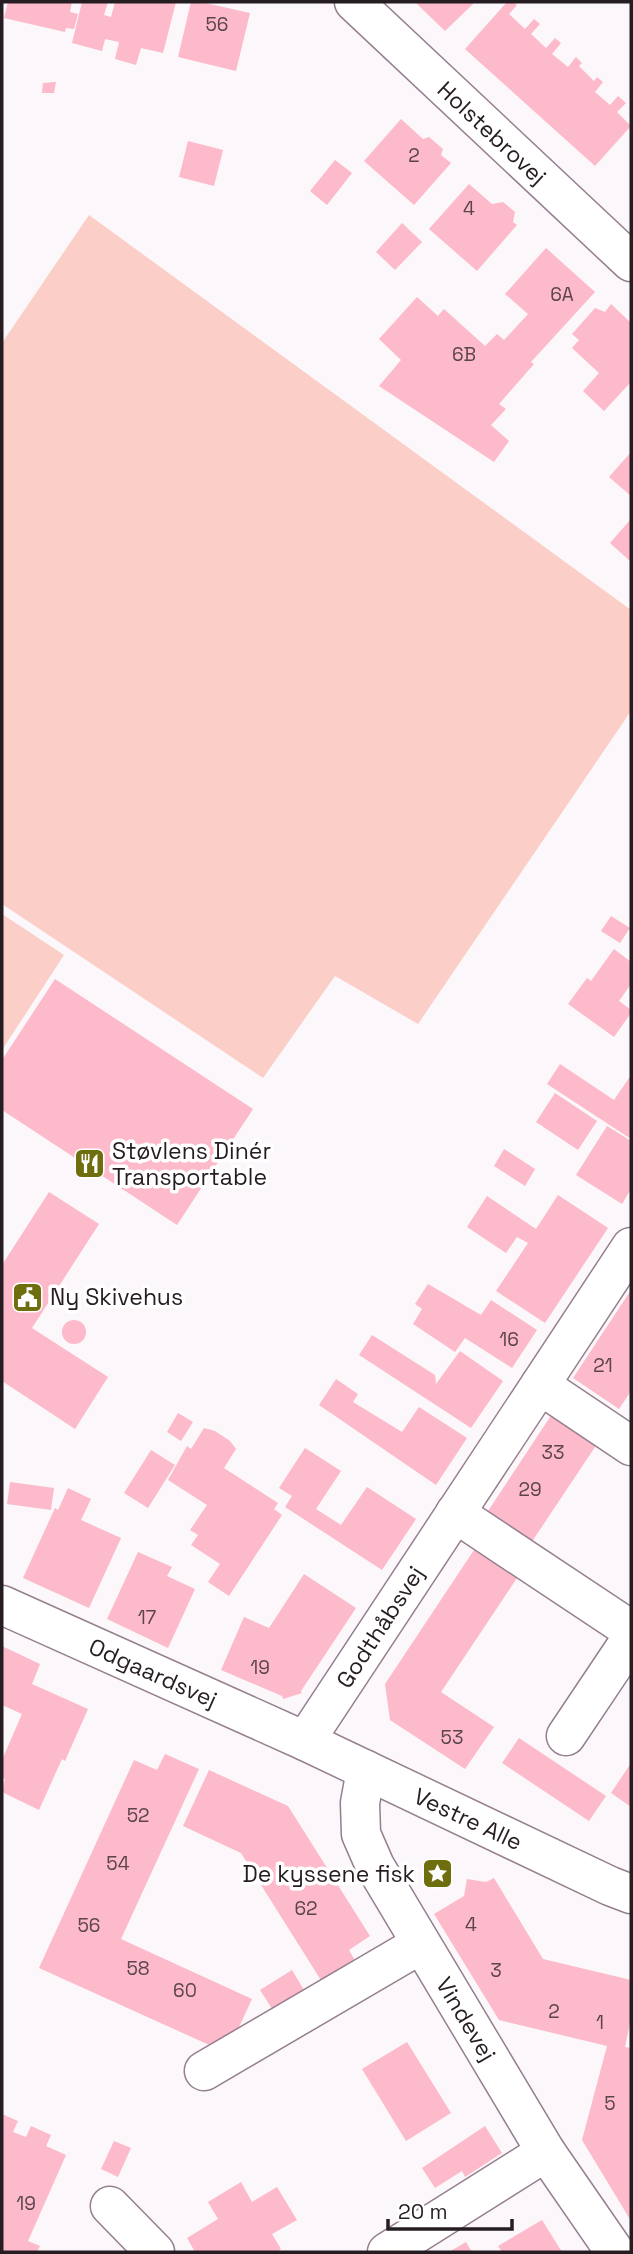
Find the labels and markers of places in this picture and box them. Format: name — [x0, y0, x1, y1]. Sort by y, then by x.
place label: Støvlens Dinér Transportable — [112, 1136, 271, 1192]
restaurant icon: Støvlens Dinér Transportable — [72, 1147, 106, 1181]
public building icon: Ny Skivehus — [10, 1280, 44, 1314]
place label: Ny Skivehus — [50, 1282, 183, 1312]
place icon: De kyssene fisk — [421, 1857, 455, 1891]
place label: De kyssene fisk — [243, 1859, 415, 1889]

